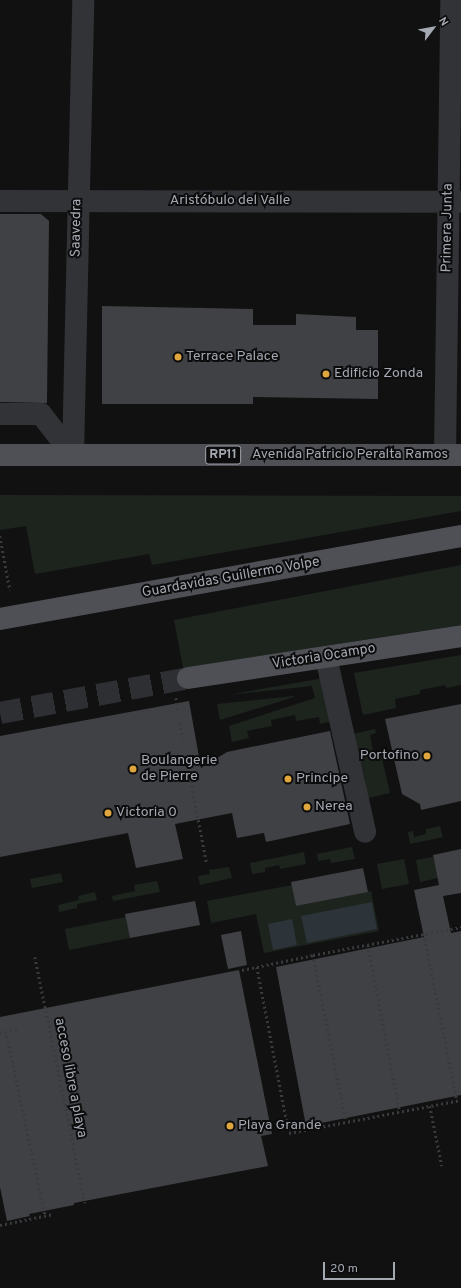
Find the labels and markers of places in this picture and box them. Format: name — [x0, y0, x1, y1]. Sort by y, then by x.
place label: Terrace Palace — [186, 349, 278, 365]
marker: Terrace Palace — [173, 352, 183, 362]
place label: Edificio Zonda — [334, 366, 423, 382]
marker: Edificio Zonda — [321, 369, 331, 379]
place label: Portofino — [360, 748, 419, 764]
marker: Portofino — [422, 751, 432, 761]
place label: Boulangerie de Pierre — [141, 753, 217, 786]
marker: Boulangerie de Pierre — [128, 764, 138, 774]
place label: Principe — [296, 771, 348, 787]
marker: Principe — [283, 774, 293, 784]
place label: Nerea — [315, 799, 353, 815]
marker: Nerea — [302, 802, 312, 812]
place label: Victoria 0 — [116, 805, 177, 821]
marker: Victoria 0 — [103, 808, 113, 818]
place label: Playa Grande — [238, 1118, 321, 1134]
marker: Playa Grande — [225, 1121, 235, 1131]

